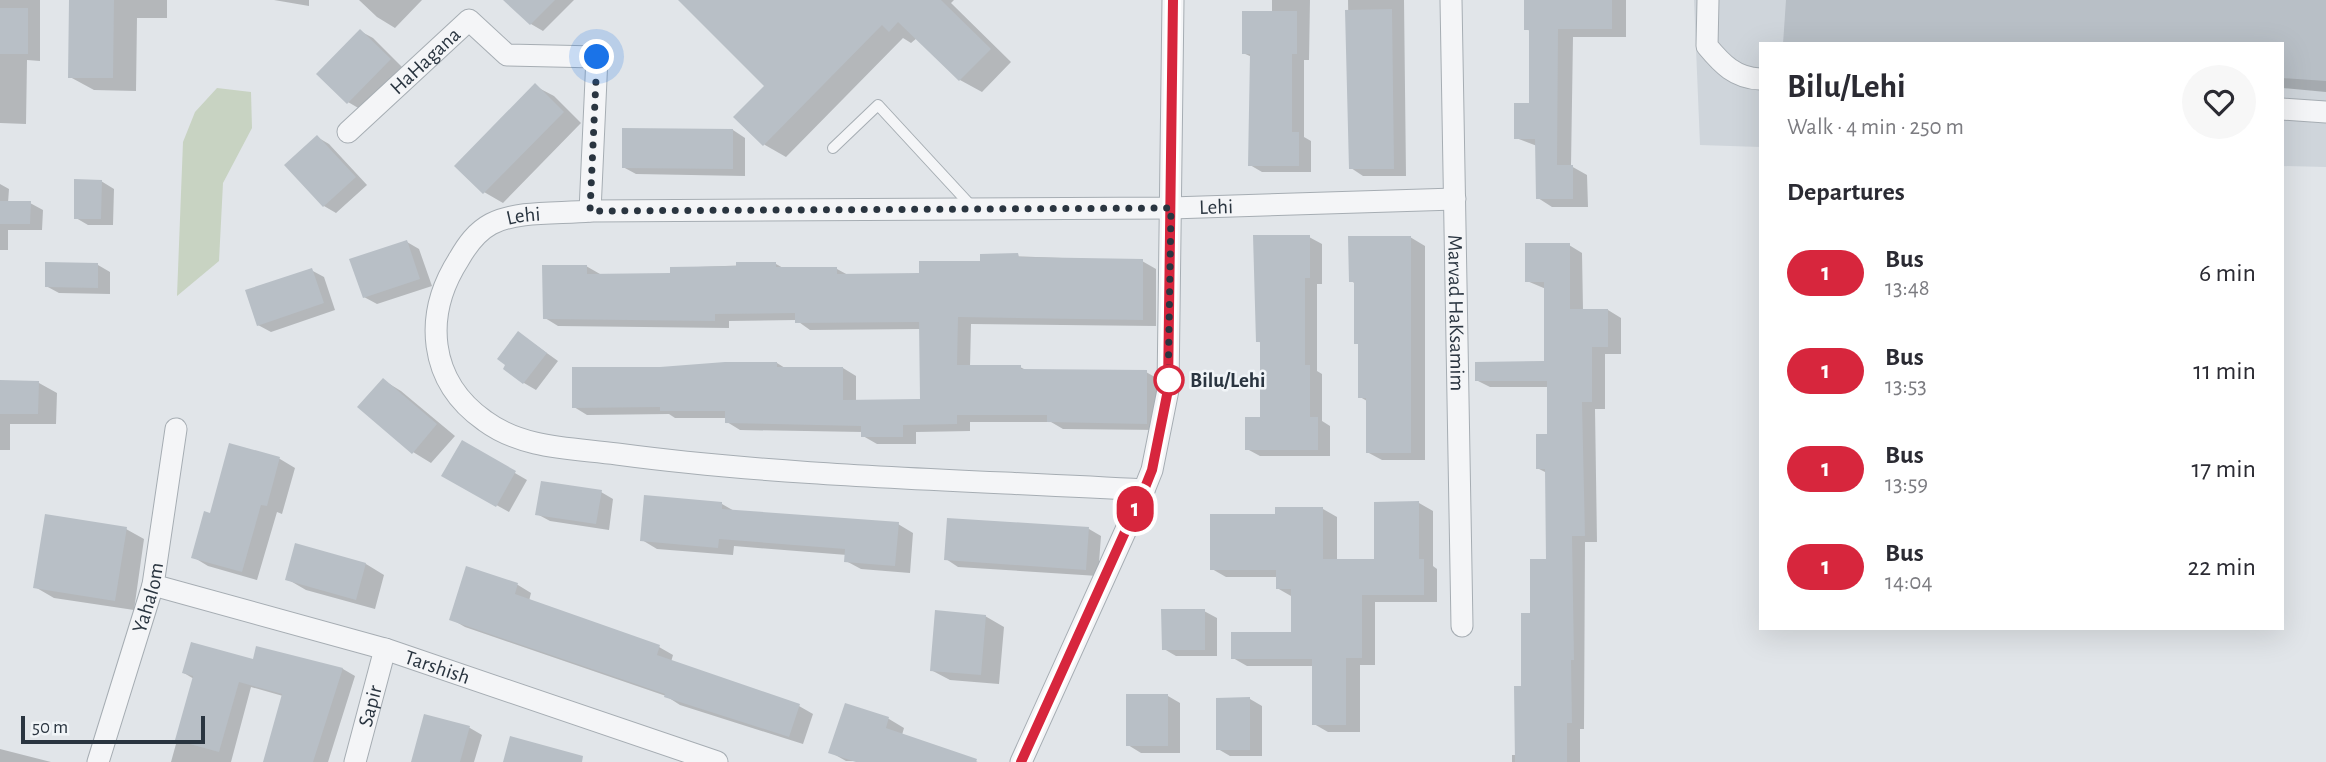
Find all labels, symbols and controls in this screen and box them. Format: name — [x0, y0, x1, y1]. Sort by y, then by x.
street label: HaHagana — [386, 23, 464, 98]
your location — [579, 39, 614, 74]
button: heart — [2182, 65, 2256, 139]
text: Bilu/Lehi — [1787, 71, 1906, 104]
text: Walk · 4 min · 250 m — [1787, 116, 1964, 139]
text: Departures — [1787, 179, 1905, 205]
street label: Lehi — [1199, 196, 1233, 218]
street label: Lehi — [504, 203, 541, 228]
street label: Marvad HaKsamim — [1445, 234, 1468, 391]
text: Bus — [1885, 246, 1924, 272]
text: 6 min — [2199, 260, 2256, 286]
text: 1 — [1821, 261, 1830, 285]
text: 13:48 — [1885, 277, 1930, 300]
text: Bus — [1885, 344, 1924, 370]
text: 11 min — [2193, 358, 2256, 384]
text: 1 — [1821, 359, 1830, 383]
marker: Bilu/Lehi — [1154, 365, 1184, 395]
place label: Bilu/Lehi — [1190, 370, 1266, 391]
text: 13:53 — [1885, 375, 1927, 398]
text: Bus — [1885, 442, 1924, 468]
text: 17 min — [2191, 456, 2256, 482]
text: 1 — [1821, 457, 1830, 481]
text: 13:59 — [1885, 473, 1928, 496]
line badge: 1 — [1112, 486, 1158, 532]
text: 1 — [1131, 497, 1139, 521]
text: Bus — [1885, 540, 1924, 566]
text: 22 min — [2188, 554, 2256, 580]
text: 1 — [1821, 555, 1830, 579]
street label: Yahalom — [128, 561, 167, 635]
text: 14:04 — [1885, 571, 1932, 594]
street label: Tarshish — [402, 646, 473, 688]
street label: Sapir — [354, 683, 385, 729]
scale bar — [21, 713, 205, 745]
text: 50 m — [32, 718, 68, 737]

